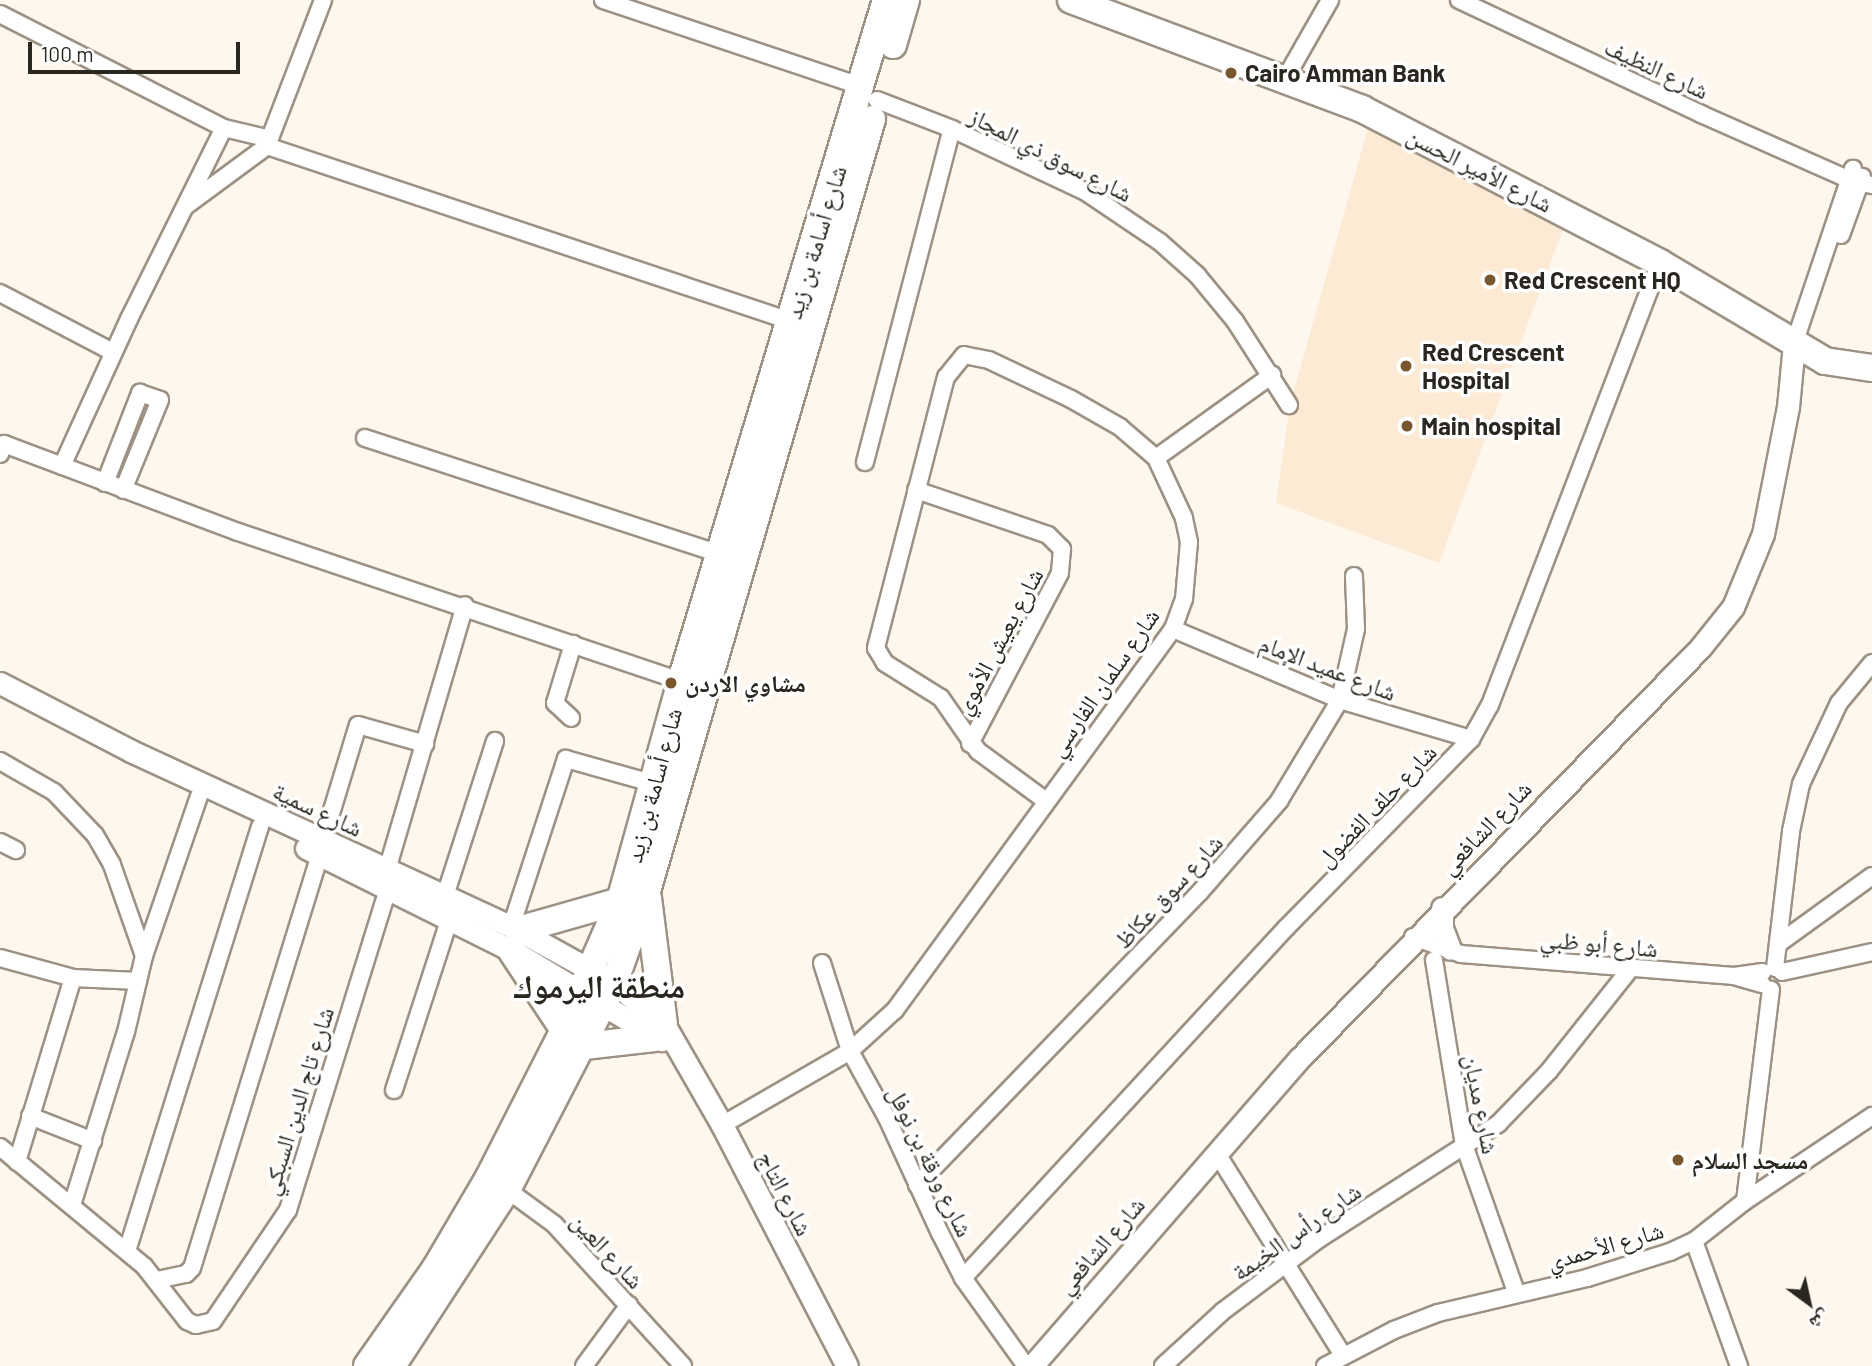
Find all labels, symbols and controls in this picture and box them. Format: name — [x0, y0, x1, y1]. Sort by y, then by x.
scale bar — [32, 28, 243, 72]
street label: شارع النظيف — [1600, 31, 1714, 105]
text: 100 m — [41, 41, 94, 66]
place label: Cairo Amman Bank — [1245, 59, 1446, 87]
marker: Cairo Amman Bank — [1223, 65, 1239, 81]
street label: شارع سوق ذي المجاز — [965, 100, 1137, 208]
street label: شارع الأمير الحسن — [1402, 120, 1558, 218]
street label: شارع أسامة بن زيد — [778, 162, 852, 322]
place label: Red Crescent HQ — [1504, 266, 1681, 294]
marker: Red Crescent HQ — [1482, 272, 1498, 288]
place label: Red Crescent Hospital — [1422, 338, 1565, 394]
marker: Red Crescent Hospital — [1396, 356, 1416, 376]
place label: Main hospital — [1421, 412, 1561, 440]
marker: Main hospital — [1399, 418, 1415, 434]
street label: شارع يعيش الأموي — [947, 563, 1049, 719]
street label: شارع سلمان الفارسي — [1041, 602, 1165, 762]
street label: شارع عميد الإمام — [1256, 628, 1400, 706]
place label: مشاوي الاردن — [685, 669, 806, 697]
marker: مشاوي الاردن — [663, 675, 679, 691]
street label: شارع أسامة بن زيد — [619, 705, 687, 865]
street label: شارع حلف الفضول — [1310, 737, 1442, 873]
street label: شارع الشافعي — [1433, 774, 1537, 880]
street label: شارع سمية — [269, 776, 367, 842]
street label: شارع سوق عكاظ — [1108, 828, 1228, 954]
street label: شارع أبو ظبي — [1539, 924, 1659, 962]
district label: منطقة اليرموك — [513, 966, 685, 1004]
street label: شارع تاج الدين السبكي — [255, 1003, 339, 1199]
street label: شارع مديان — [1458, 1052, 1506, 1156]
street label: شارع ورقة بن نوفل — [882, 1081, 980, 1241]
street label: شارع التاج — [752, 1146, 820, 1240]
place label: مسجد السلام — [1692, 1146, 1808, 1174]
marker: مسجد السلام — [1670, 1152, 1686, 1168]
street label: شارع رأس الخيمة — [1226, 1176, 1366, 1286]
street label: شارع الشافعي — [1050, 1190, 1150, 1300]
street label: شارع العين — [565, 1206, 651, 1294]
street label: شارع الأحمدي — [1543, 1215, 1667, 1275]
north arrow — [1774, 1268, 1844, 1338]
text: ش — [1806, 1306, 1835, 1336]

